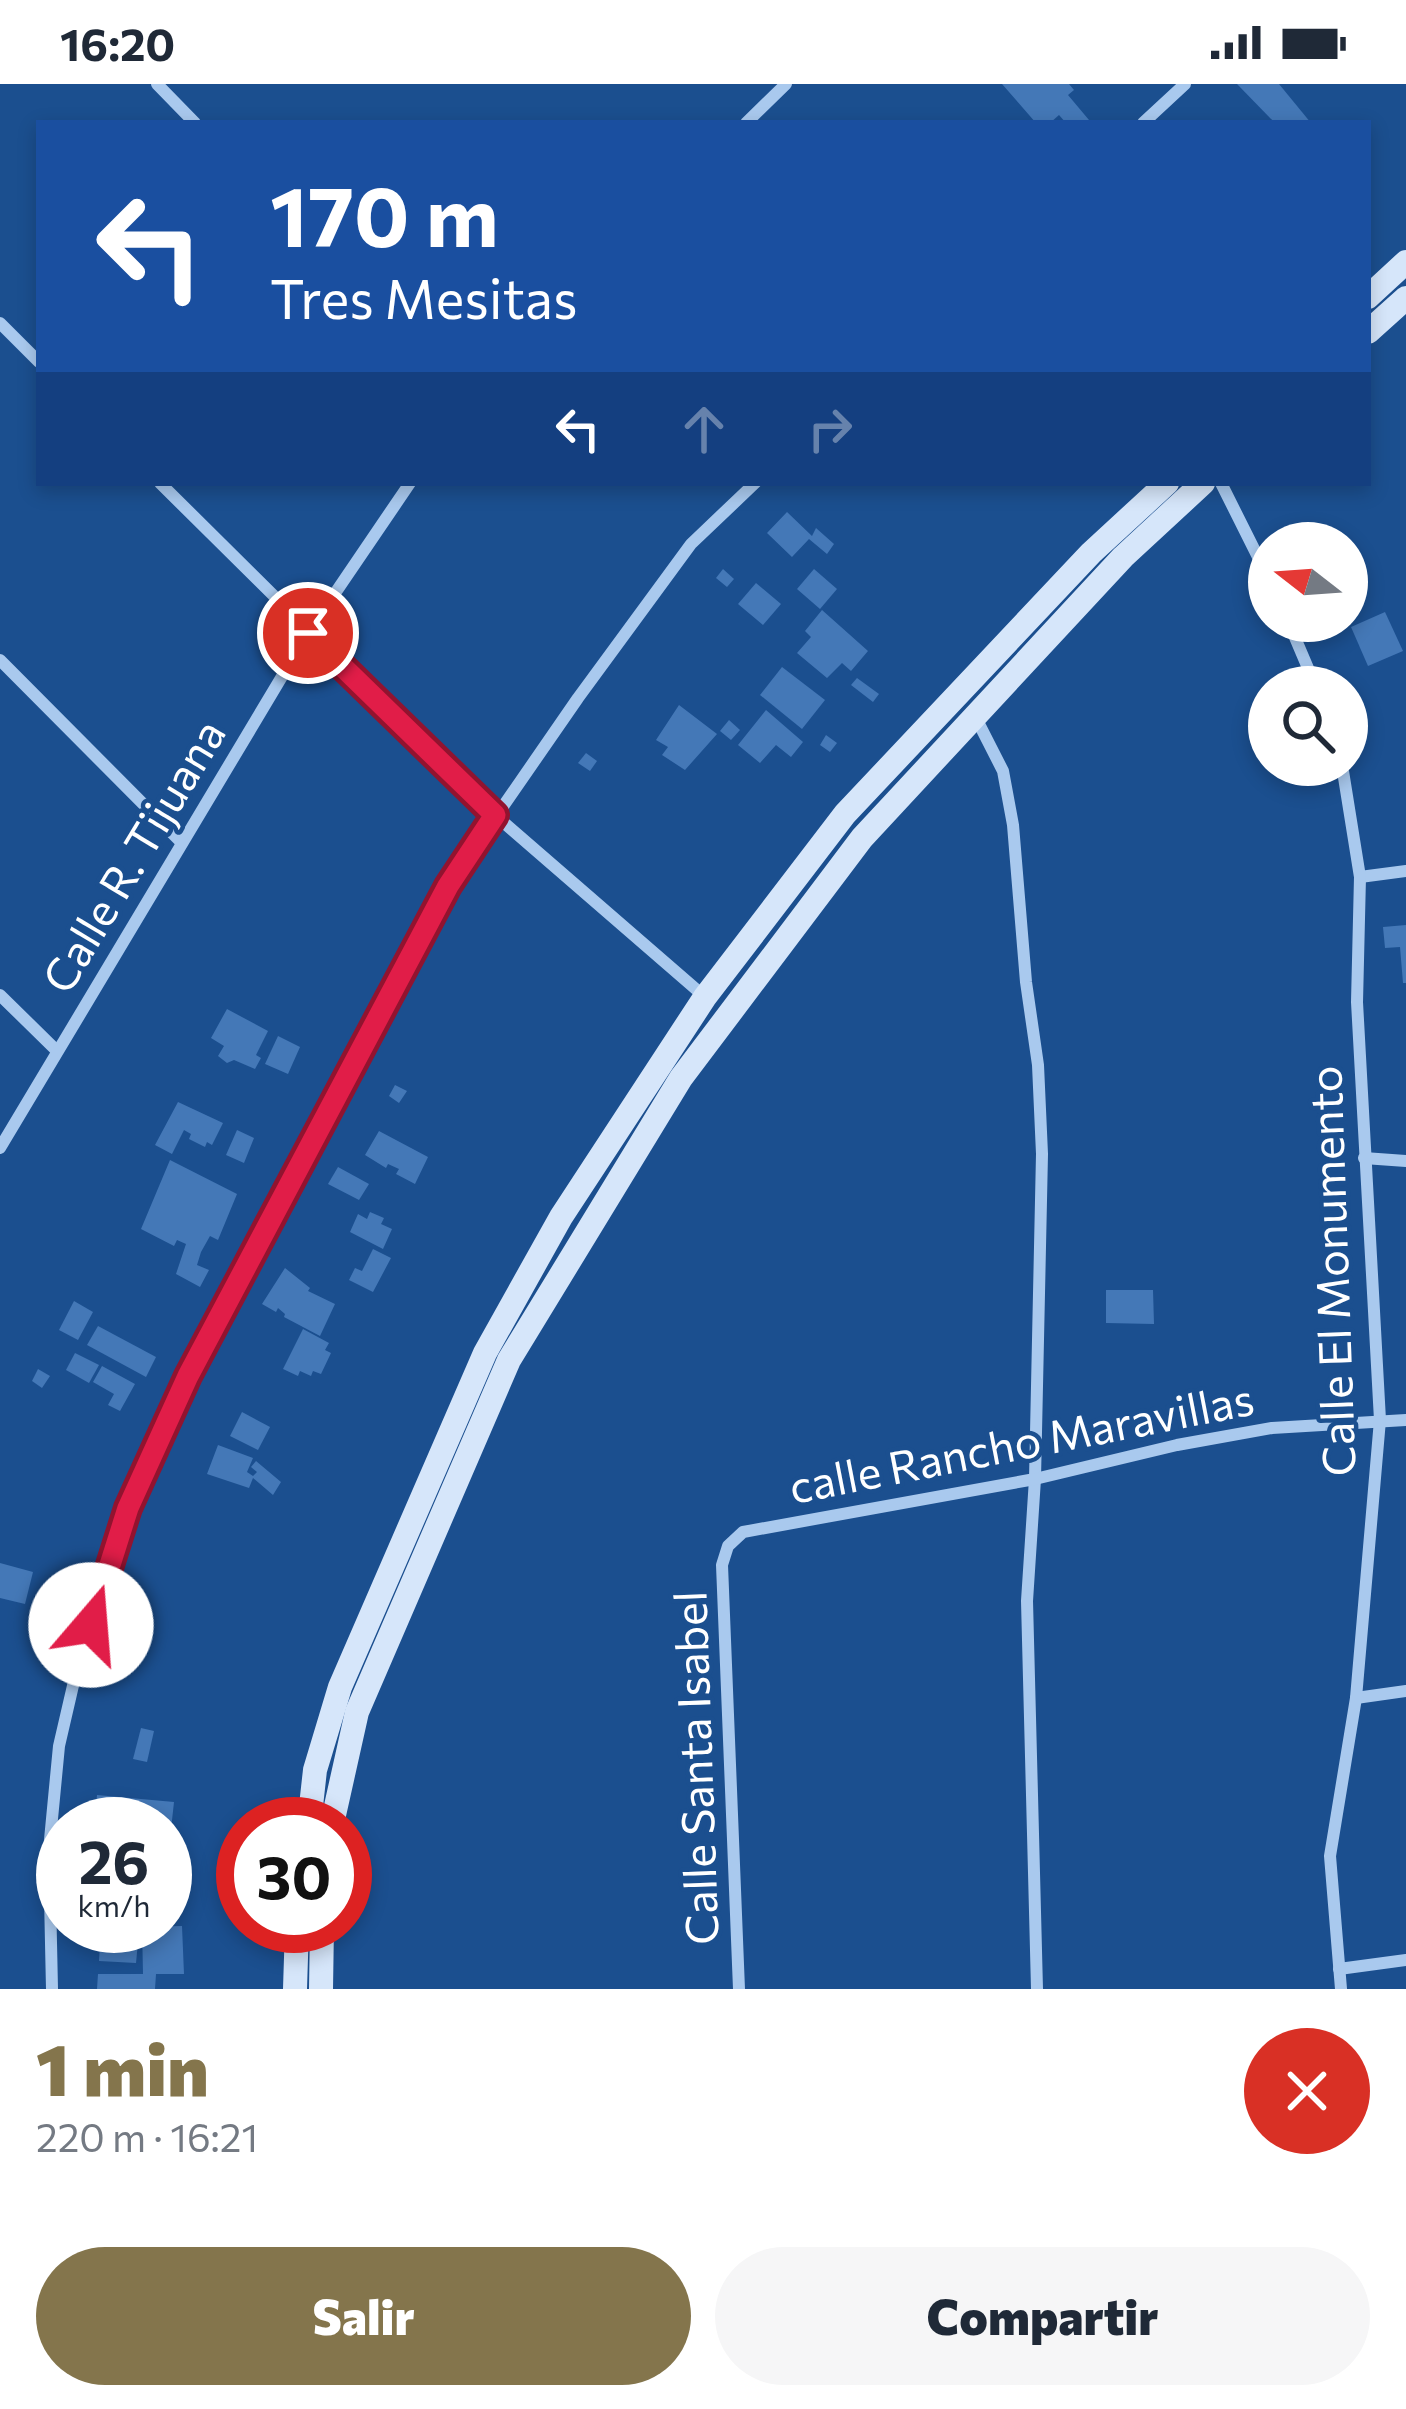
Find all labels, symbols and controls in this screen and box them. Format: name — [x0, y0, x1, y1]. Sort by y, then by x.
text: 16:20 — [60, 15, 175, 70]
text: 170 m — [270, 162, 499, 264]
icon: left — [72, 168, 228, 324]
text: Tres Mesitas — [270, 264, 578, 330]
icon: left — [545, 396, 611, 462]
icon: ahead — [671, 396, 737, 462]
icon: right — [797, 396, 863, 462]
north arrow — [1248, 522, 1368, 642]
map controls — [1248, 522, 1368, 786]
pin — [257, 582, 359, 684]
icon: arrive — [275, 600, 341, 666]
button: search — [1248, 666, 1368, 786]
street label: Calle R. Tijuana — [29, 708, 235, 1002]
street label: Calle El Monumento — [1295, 1065, 1365, 1477]
street label: calle Rancho Maravillas — [784, 1369, 1258, 1513]
position arrow — [28, 1562, 154, 1688]
street label: Calle Santa Isabel — [660, 1590, 728, 1946]
speed limit sign: 30 — [216, 1797, 372, 1953]
text: 26 — [79, 1823, 149, 1896]
text: km/h — [78, 1886, 150, 1923]
text: 1 min — [36, 2023, 209, 2111]
button: close — [1244, 2028, 1370, 2154]
text: 220 m · 16:21 — [36, 2112, 258, 2160]
button: Salir — [36, 2247, 691, 2385]
button: Compartir — [715, 2247, 1370, 2385]

